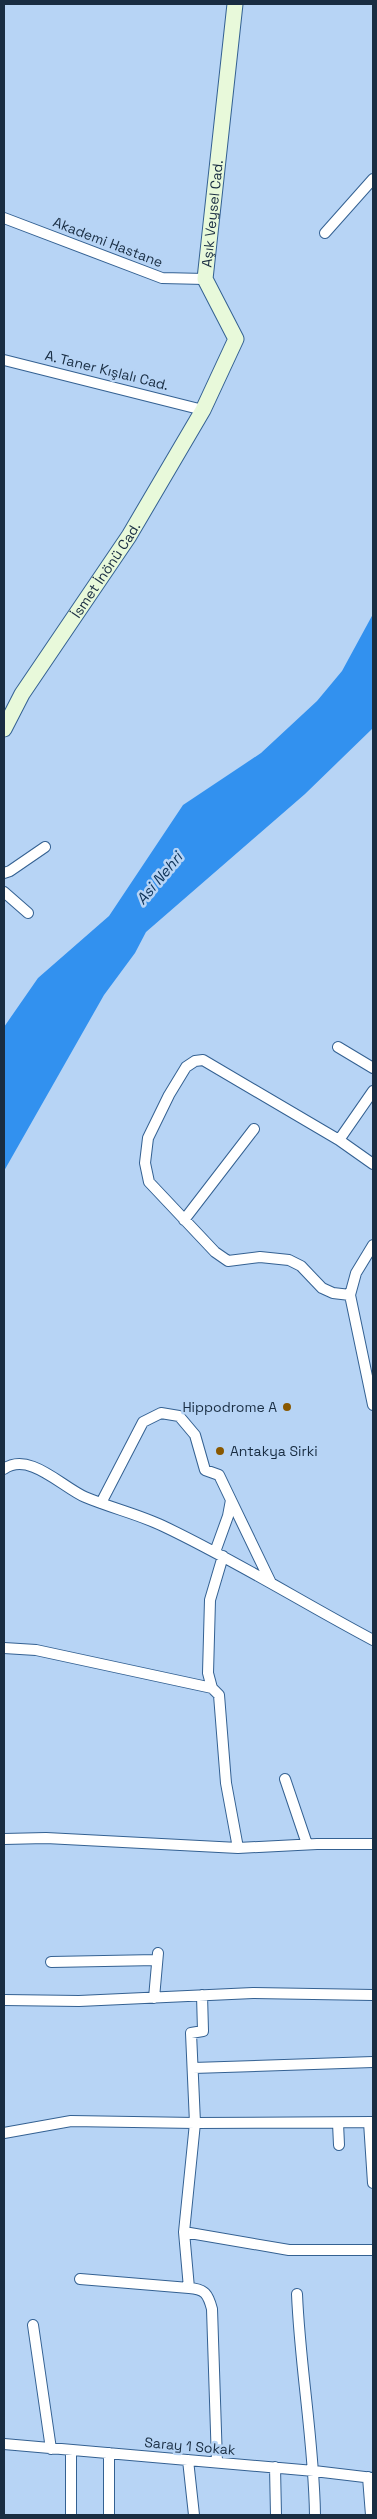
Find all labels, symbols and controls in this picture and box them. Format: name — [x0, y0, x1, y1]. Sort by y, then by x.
street label: Aşık Veysel Cad. — [197, 159, 227, 268]
street label: Akademi Hastane — [51, 213, 165, 271]
street label: A. Taner Kışlalı Cad. — [43, 346, 171, 394]
street label: İsmet İnönü Cad. — [67, 519, 144, 621]
water label: Asi Nehri — [132, 846, 188, 908]
place label: Hippodrome A — [182, 1398, 277, 1416]
marker: Hippodrome A — [281, 1401, 293, 1413]
place label: Antakya Sirki — [230, 1442, 318, 1460]
marker: Antakya Sirki — [214, 1445, 226, 1457]
street label: Saray 1 Sokak — [144, 2433, 237, 2459]

